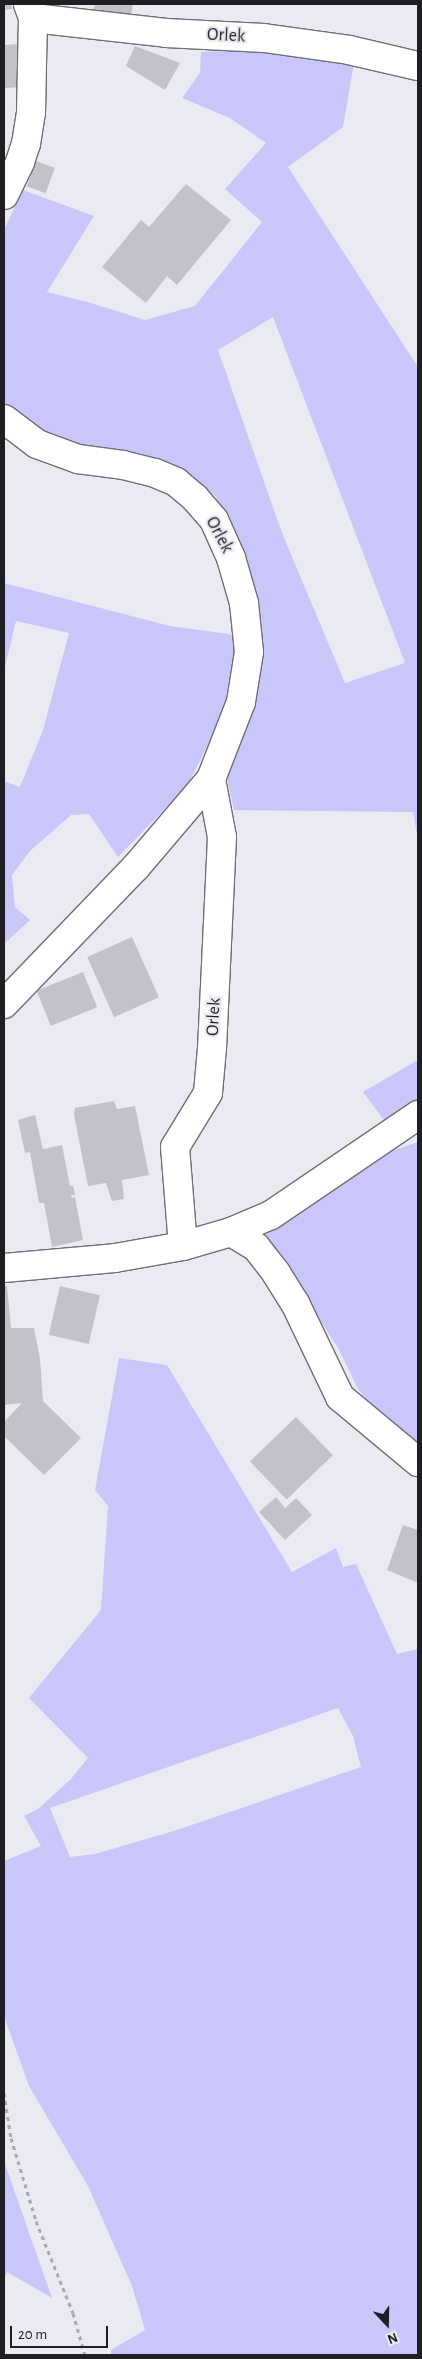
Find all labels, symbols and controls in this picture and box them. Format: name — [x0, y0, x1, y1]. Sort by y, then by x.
street label: Orlek — [206, 24, 246, 48]
street label: Orlek — [200, 513, 238, 557]
street label: Orlek — [202, 997, 226, 1037]
north arrow — [362, 2299, 412, 2349]
scale bar — [12, 2316, 110, 2348]
text: 20 m — [18, 2327, 47, 2342]
text: N — [385, 2330, 399, 2346]

